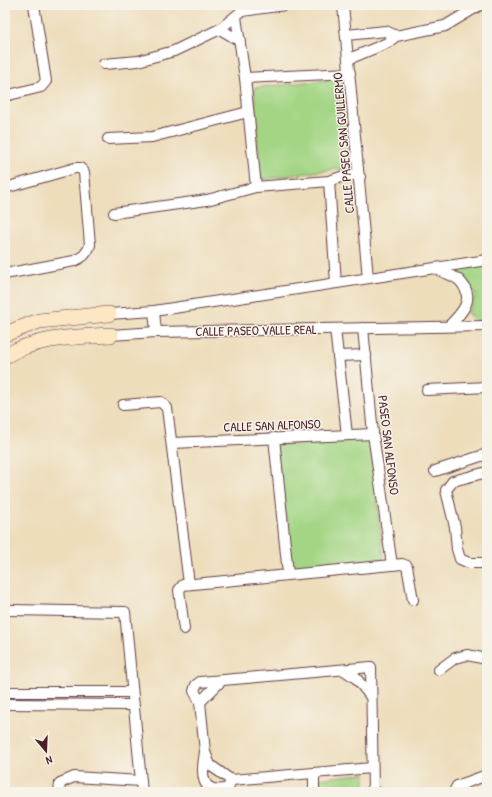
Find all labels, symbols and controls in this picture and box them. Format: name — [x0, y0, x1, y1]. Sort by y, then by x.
street label: CALLE PASEO SAN GUILLERMO — [328, 72, 358, 214]
street label: CALLE PASEO VALLE REAL — [195, 320, 317, 340]
street label: PASEO SAN ALFONSO — [374, 394, 404, 496]
street label: CALLE SAN ALFONSO — [223, 414, 321, 436]
north arrow — [26, 731, 66, 771]
text: N — [44, 753, 54, 768]

